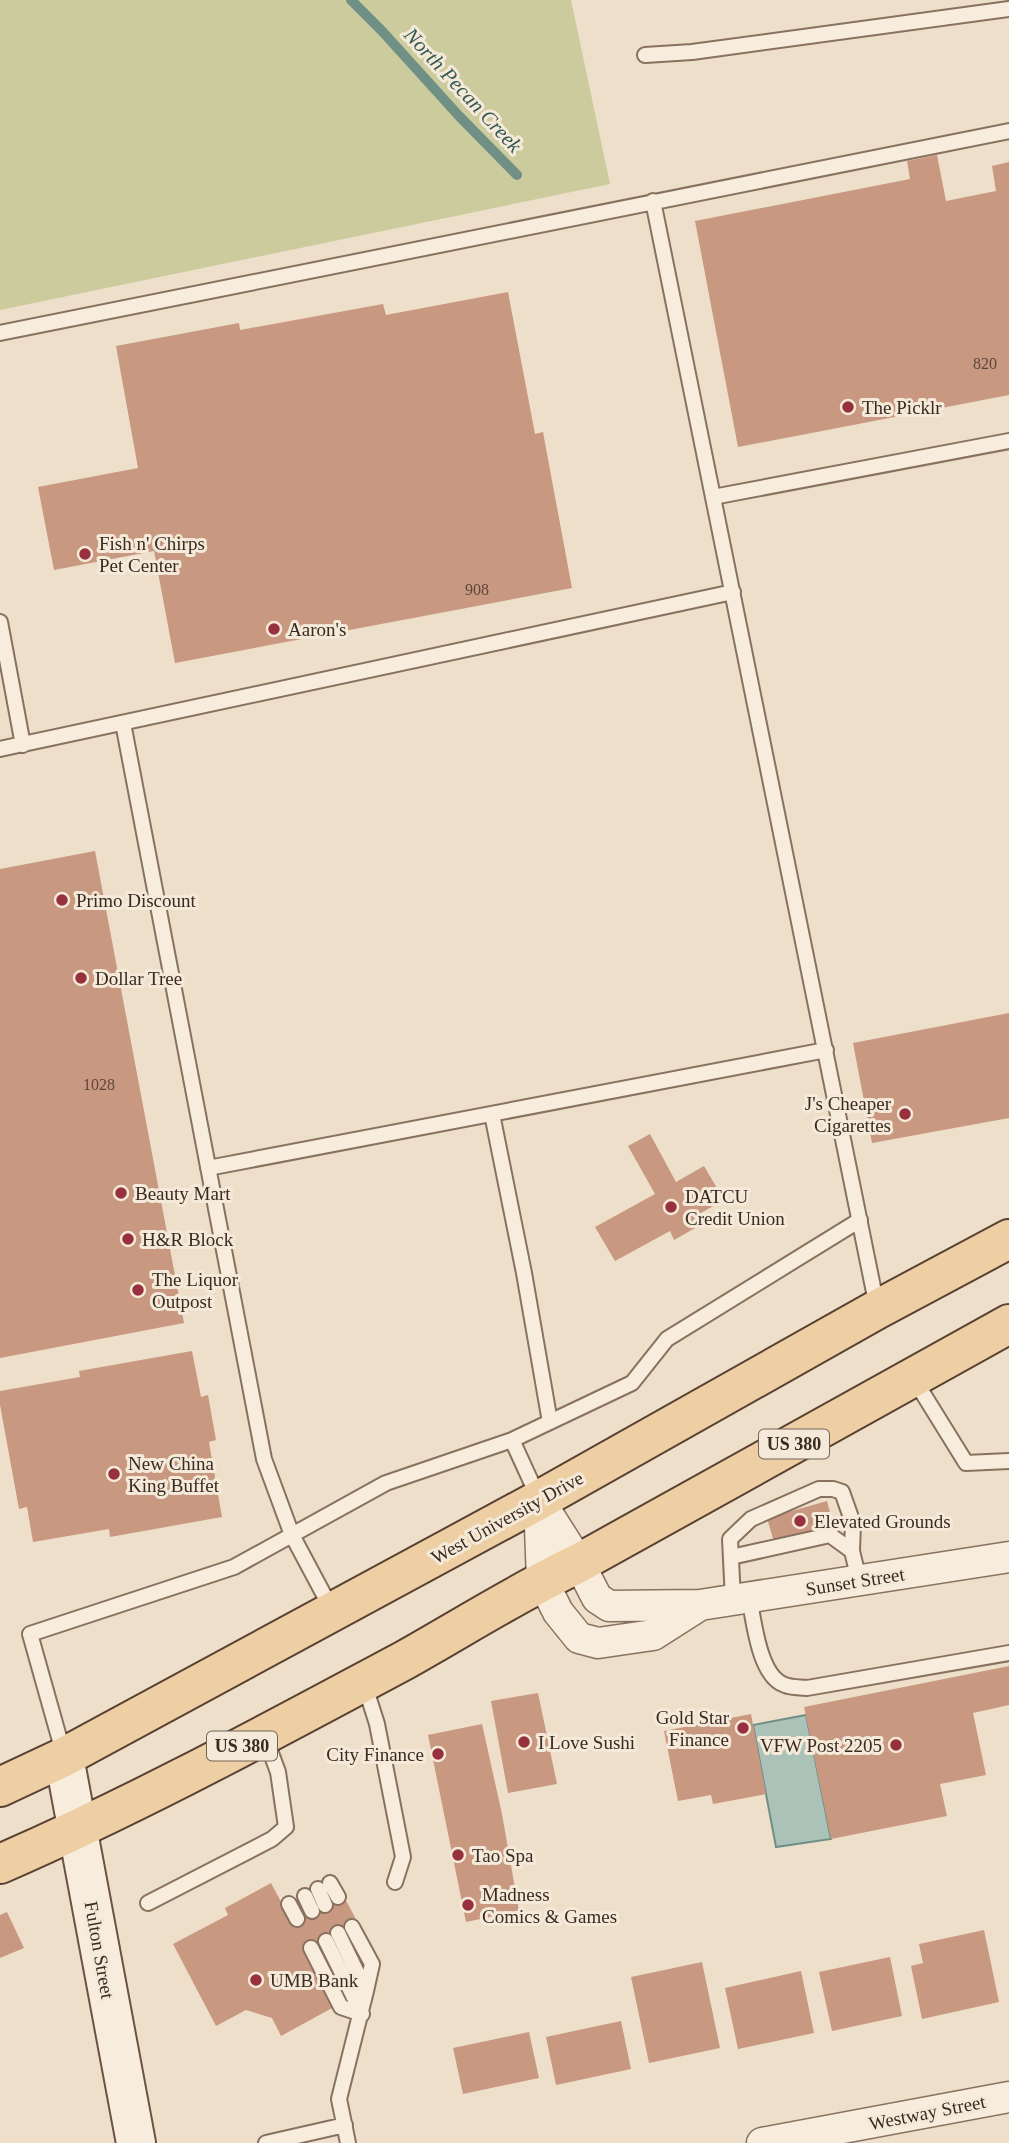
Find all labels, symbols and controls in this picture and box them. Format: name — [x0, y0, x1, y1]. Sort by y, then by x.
water label: North Pecan Creek — [399, 22, 527, 158]
house number: 820 — [973, 355, 997, 372]
place label: The Picklr — [862, 397, 942, 418]
marker: The Picklr — [840, 399, 856, 415]
place label: Fish n' Chirps Pet Center — [99, 533, 205, 576]
marker: Fish n' Chirps Pet Center — [77, 546, 93, 562]
house number: 908 — [465, 581, 489, 598]
place label: Aaron's — [288, 619, 346, 640]
marker: Aaron's — [266, 621, 282, 637]
place label: Primo Discount — [76, 890, 197, 911]
marker: Primo Discount — [54, 892, 70, 908]
place label: Dollar Tree — [95, 968, 182, 989]
marker: Dollar Tree — [73, 970, 89, 986]
house number: 1028 — [83, 1076, 115, 1093]
place label: J's Cheaper Cigarettes — [805, 1093, 892, 1136]
marker: J's Cheaper Cigarettes — [897, 1106, 913, 1122]
place label: Beauty Mart — [135, 1183, 231, 1204]
marker: Beauty Mart — [113, 1185, 129, 1201]
place label: DATCU Credit Union — [685, 1186, 785, 1229]
marker: DATCU Credit Union — [663, 1199, 679, 1215]
place label: H&R Block — [142, 1229, 234, 1250]
marker: H&R Block — [120, 1231, 136, 1247]
place label: The Liquor Outpost — [152, 1269, 239, 1312]
marker: The Liquor Outpost — [130, 1282, 146, 1298]
road number: US 380 — [759, 1429, 829, 1458]
place label: New China King Buffet — [128, 1453, 220, 1496]
marker: New China King Buffet — [106, 1466, 122, 1482]
street label: West University Drive — [428, 1467, 587, 1568]
place label: Elevated Grounds — [814, 1511, 951, 1532]
marker: Elevated Grounds — [792, 1513, 808, 1529]
street label: Sunset Street — [804, 1563, 907, 1600]
place label: Gold Star Finance — [656, 1707, 730, 1750]
marker: Gold Star Finance — [735, 1720, 751, 1736]
road number: US 380 — [207, 1731, 277, 1760]
place label: I Love Sushi — [538, 1732, 635, 1753]
marker: I Love Sushi — [516, 1734, 532, 1750]
place label: VFW Post 2205 — [760, 1735, 882, 1756]
marker: VFW Post 2205 — [888, 1737, 904, 1753]
place label: City Finance — [326, 1744, 424, 1765]
marker: City Finance — [430, 1746, 446, 1762]
place label: Tao Spa — [472, 1845, 534, 1866]
marker: Tao Spa — [450, 1847, 466, 1863]
place label: Madness Comics & Games — [482, 1884, 617, 1927]
marker: Madness Comics & Games — [460, 1897, 476, 1913]
street label: Fulton Street — [81, 1900, 119, 2001]
place label: UMB Bank — [270, 1970, 359, 1991]
marker: UMB Bank — [248, 1972, 264, 1988]
street label: Westway Street — [867, 2091, 988, 2134]

